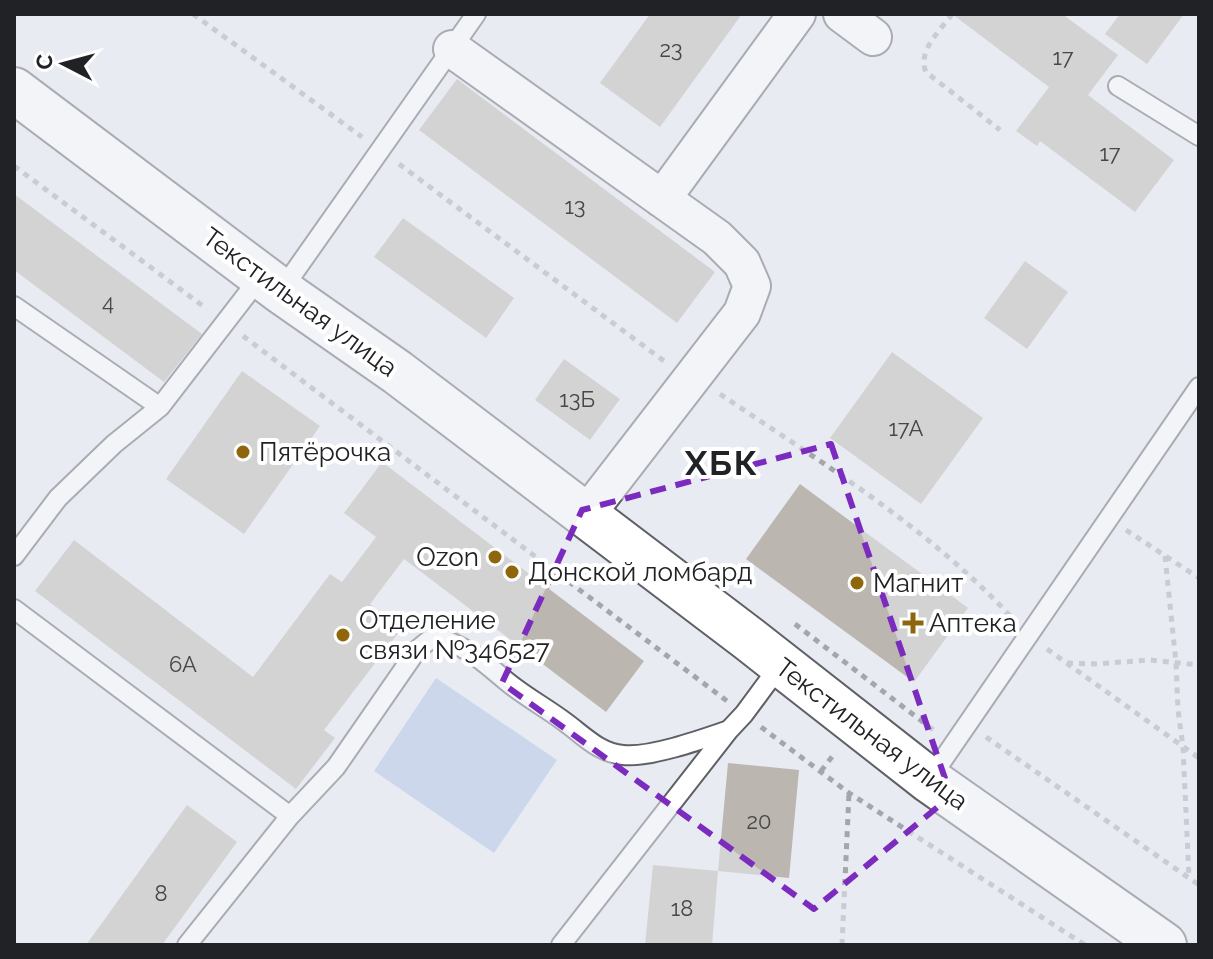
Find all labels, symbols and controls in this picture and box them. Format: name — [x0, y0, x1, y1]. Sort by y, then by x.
north arrow — [24, 24, 104, 104]
house number: 23 — [659, 36, 683, 62]
house number: 17 — [1052, 44, 1074, 70]
text: С — [30, 53, 58, 71]
house number: 17 — [1099, 140, 1121, 166]
house number: 13 — [564, 193, 586, 219]
street label: Текстильная улица — [197, 221, 403, 383]
house number: 4 — [102, 289, 114, 315]
house number: 13Б — [559, 386, 595, 412]
house number: 17А — [889, 415, 924, 441]
place label: Пятёрочка — [259, 437, 391, 467]
marker: Пятёрочка — [234, 443, 252, 461]
district label: ХБК — [684, 443, 759, 483]
place label: Ozon — [416, 542, 479, 572]
marker: Ozon — [486, 548, 504, 566]
place label: Донской ломбард — [528, 557, 752, 587]
marker: Донской ломбард — [503, 563, 521, 581]
place label: Магнит — [873, 568, 963, 598]
marker: Магнит — [848, 574, 866, 592]
place label: Отделение связи №346527 — [359, 605, 550, 665]
place label: Аптека — [929, 608, 1017, 638]
marker: Аптека — [904, 614, 922, 632]
marker: Отделение связи №346527 — [334, 626, 352, 644]
house number: 6А — [169, 651, 197, 677]
street label: Текстильная улица — [770, 652, 974, 816]
house number: 20 — [747, 808, 771, 834]
house number: 8 — [154, 880, 168, 906]
house number: 18 — [671, 895, 693, 921]

